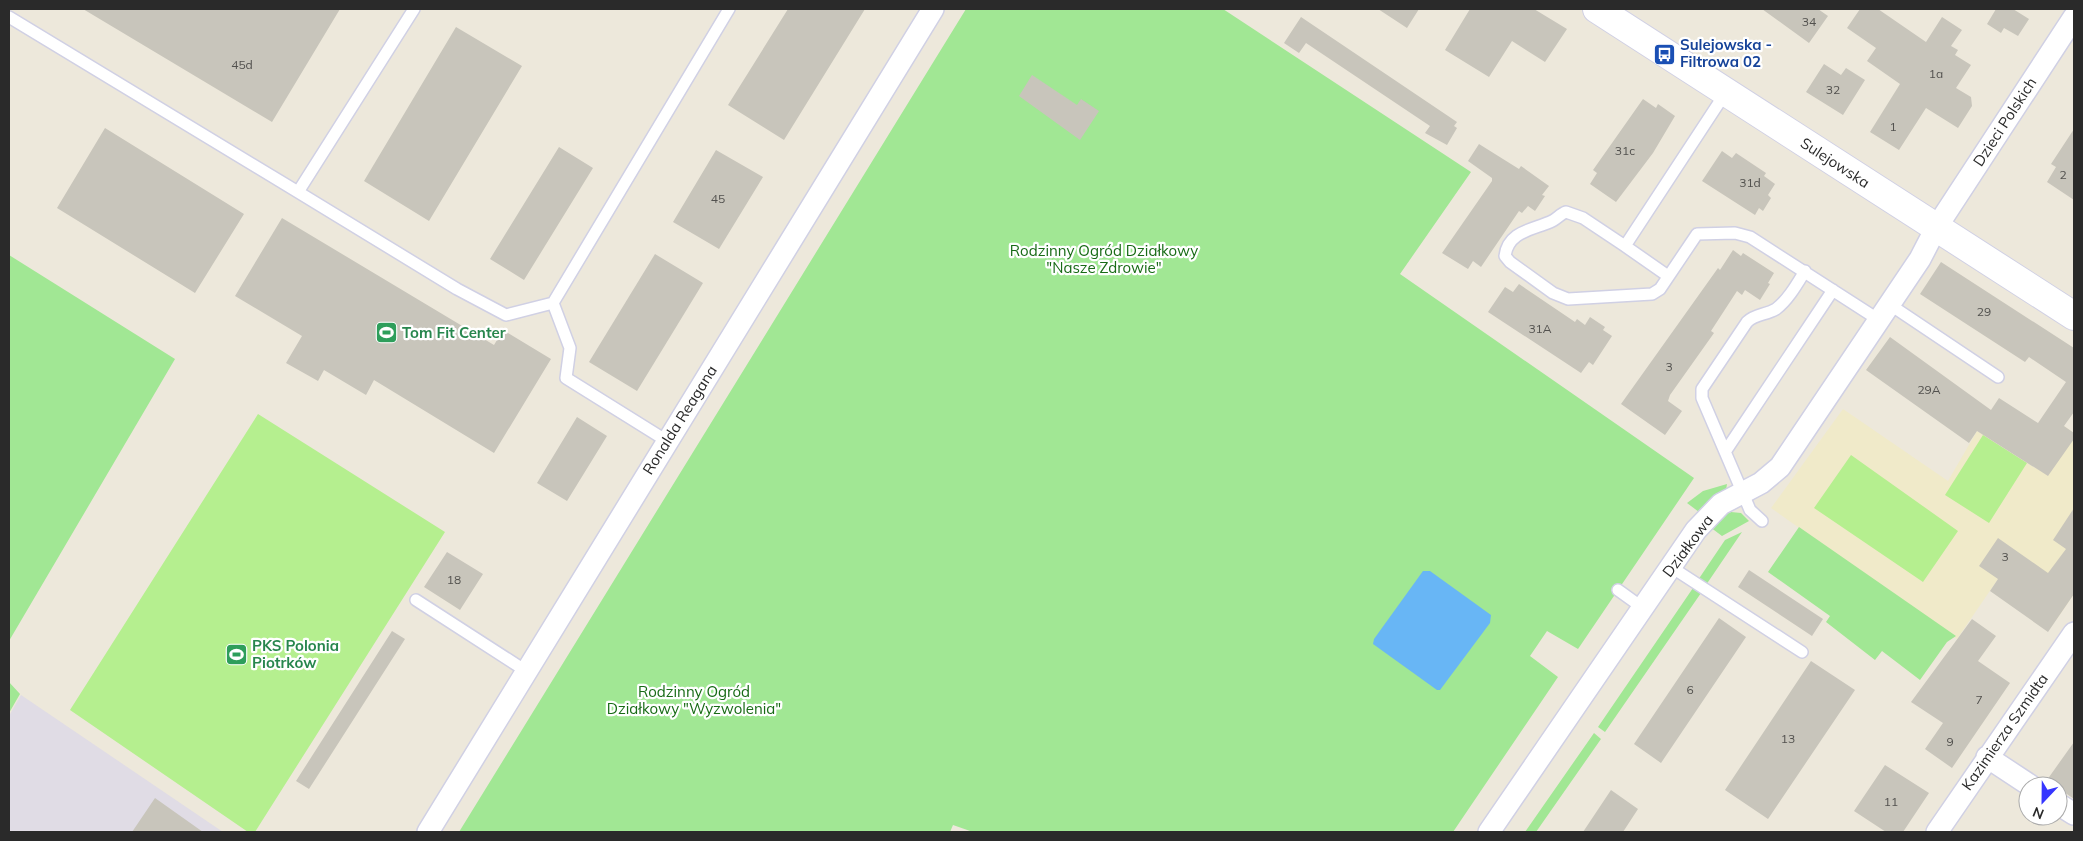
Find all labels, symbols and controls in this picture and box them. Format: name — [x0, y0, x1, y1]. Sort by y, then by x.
house number: 34 — [1802, 14, 1816, 29]
place label: Sulejowska - Filtrowa 02 — [1680, 35, 1772, 71]
bus stop icon: Sulejowska - Filtrowa 02 — [1652, 42, 1676, 66]
house number: 45d — [231, 57, 253, 72]
house number: 1a — [1929, 66, 1943, 81]
street label: Dzieci Polskich — [1969, 74, 2040, 170]
house number: 32 — [1826, 82, 1840, 97]
house number: 1 — [1889, 119, 1897, 134]
street label: Sulejowska — [1797, 133, 1873, 192]
house number: 31c — [1615, 143, 1635, 158]
house number: 2 — [2059, 167, 2067, 182]
house number: 31d — [1739, 175, 1761, 190]
house number: 45 — [711, 191, 725, 206]
park label: Rodzinny Ogród Działkowy "Nasze Zdrowie" — [1010, 241, 1198, 277]
house number: 29 — [1977, 304, 1991, 319]
sports icon: Tom Fit Center — [374, 321, 398, 345]
house number: 31A — [1528, 321, 1552, 336]
place label: Tom Fit Center — [402, 323, 506, 342]
house number: 3 — [1665, 359, 1673, 374]
street label: Ronalda Reagana — [638, 362, 721, 478]
house number: 29A — [1917, 382, 1941, 397]
street label: Działkowa — [1658, 511, 1717, 581]
house number: 3 — [2001, 549, 2009, 564]
house number: 18 — [447, 572, 461, 587]
place label: PKS Polonia Piotrków — [252, 636, 339, 672]
sports icon: PKS Polonia Piotrków — [224, 643, 248, 667]
street label: Kazimierza Szmidta — [1957, 670, 2052, 794]
park label: Rodzinny Ogród Działkowy "Wyzwolenia" — [607, 682, 781, 718]
house number: 6 — [1686, 682, 1694, 697]
house number: 7 — [1975, 692, 1983, 707]
house number: 13 — [1781, 731, 1795, 746]
house number: 9 — [1946, 734, 1954, 749]
north arrow — [2018, 776, 2068, 826]
house number: 11 — [1884, 794, 1898, 809]
text: N — [2030, 803, 2046, 823]

